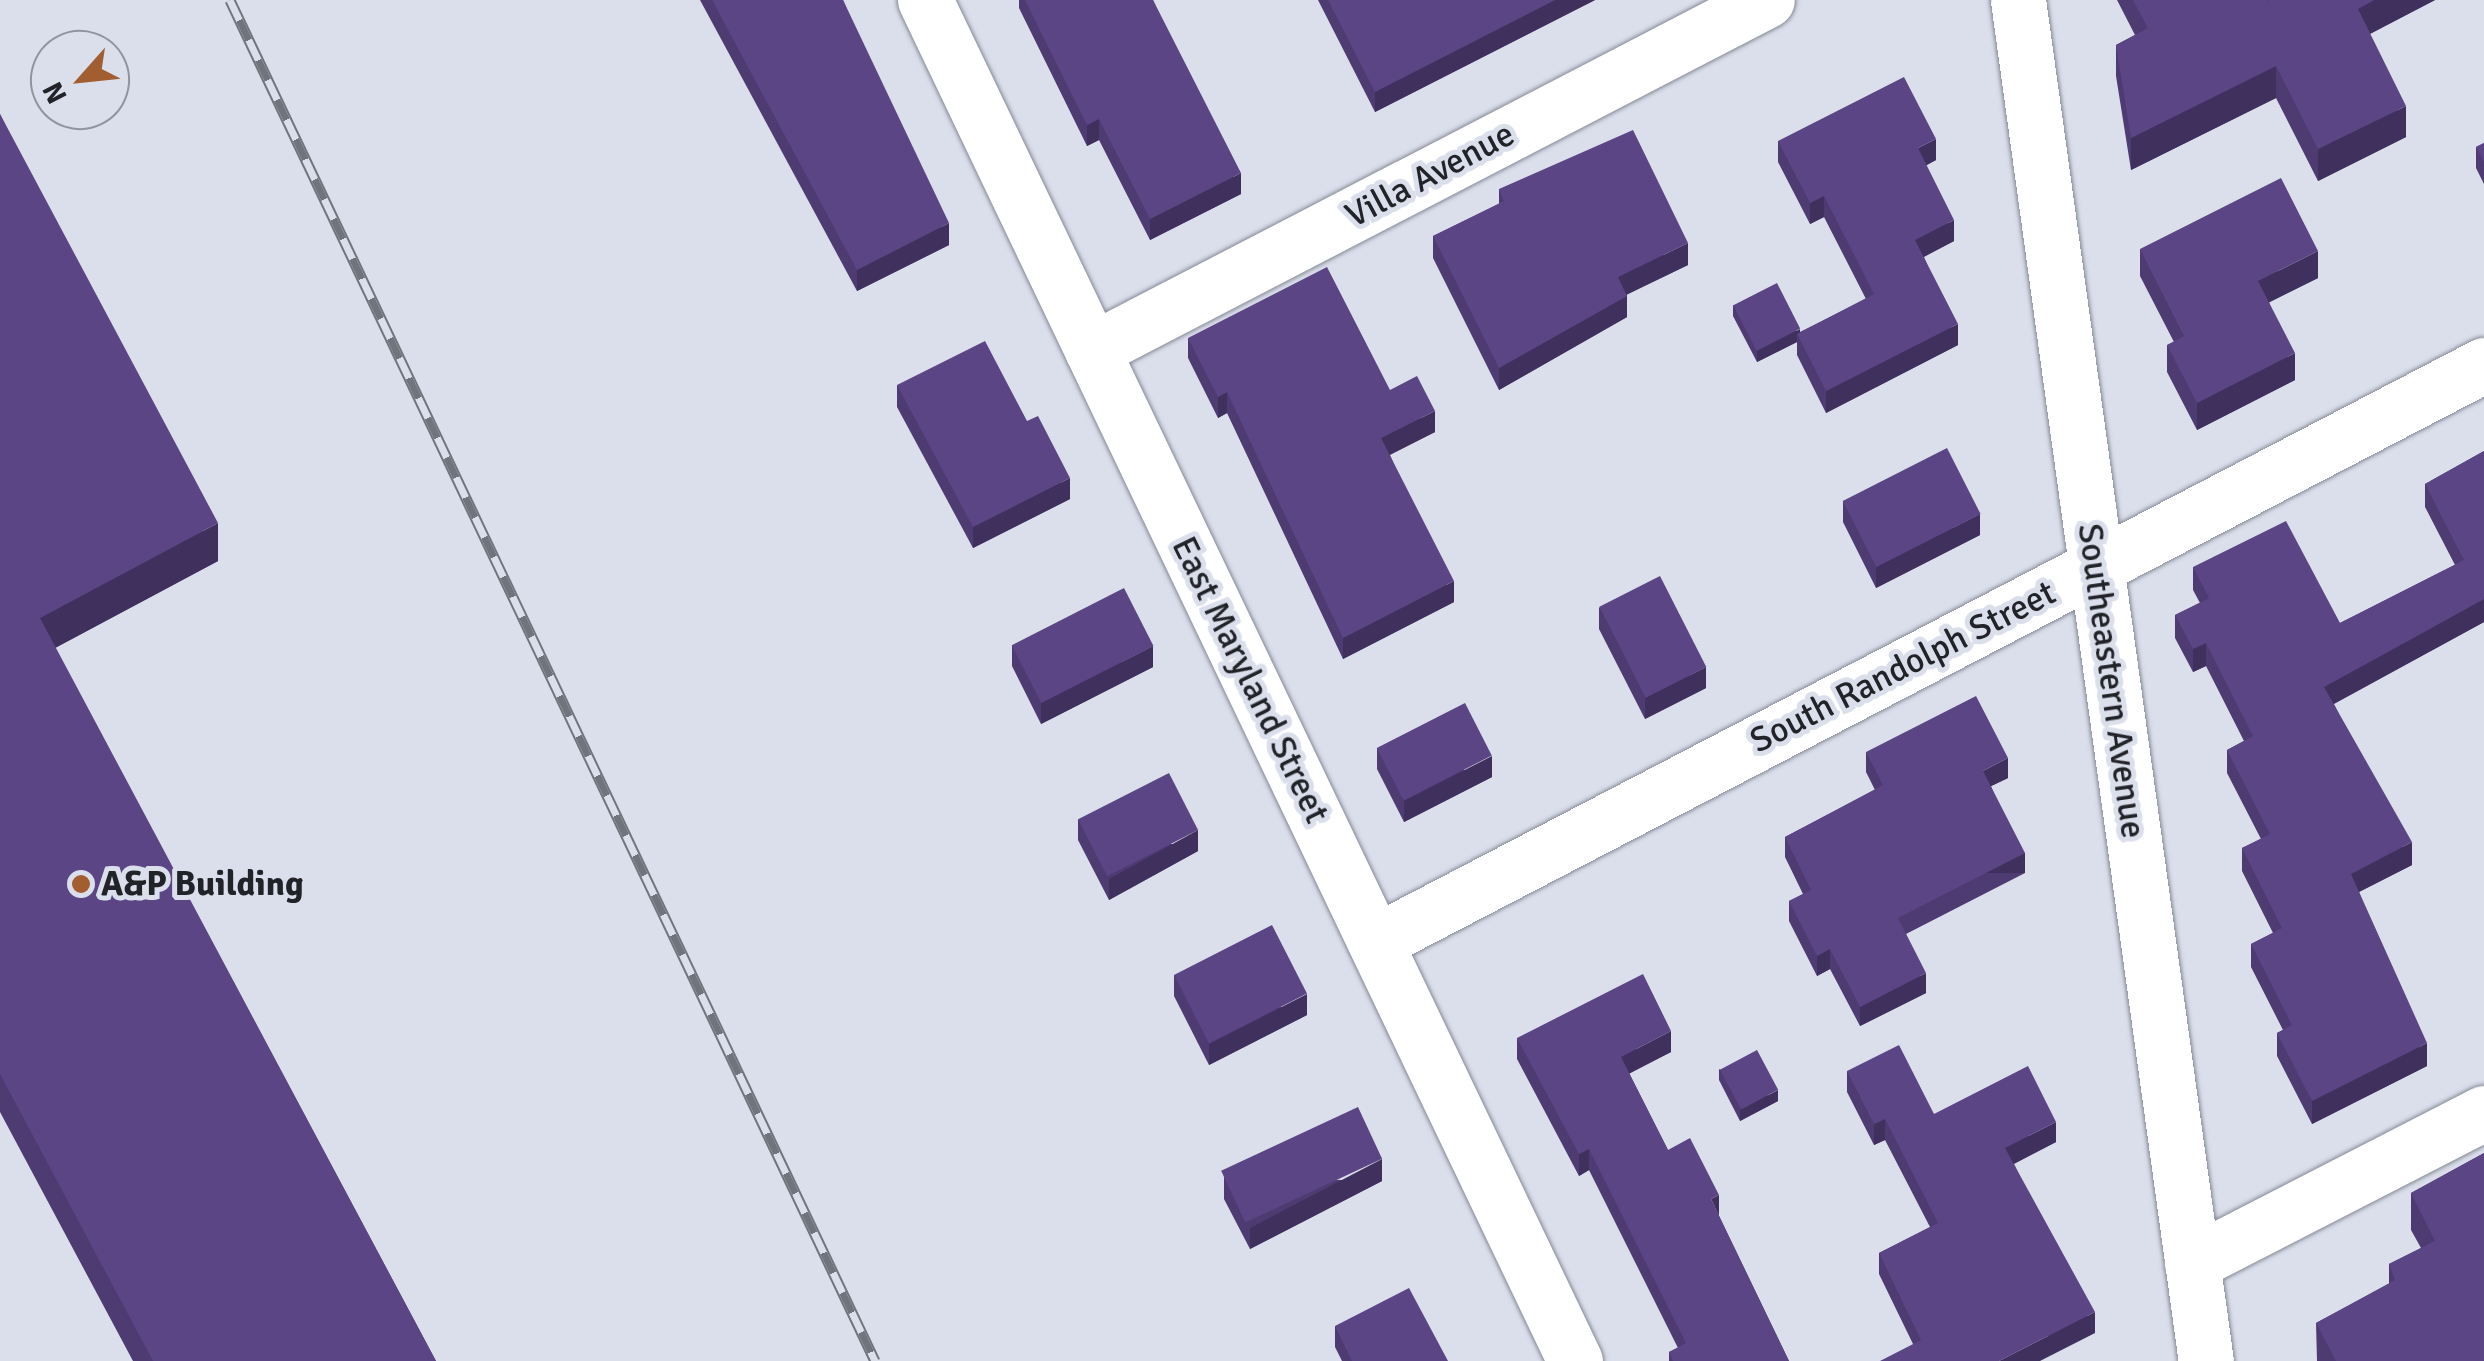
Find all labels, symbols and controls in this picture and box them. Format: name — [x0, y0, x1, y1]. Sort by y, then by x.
north arrow — [30, 30, 130, 130]
text: N — [35, 76, 75, 109]
street label: Villa Avenue — [1339, 113, 1521, 237]
street label: Southeastern Avenue — [2068, 521, 2154, 841]
street label: East Maryland Street — [1162, 530, 1338, 830]
street label: South Randolph Street — [1743, 572, 2063, 762]
place label: A&P Building — [101, 863, 304, 905]
marker: A&P Building — [70, 873, 92, 895]

